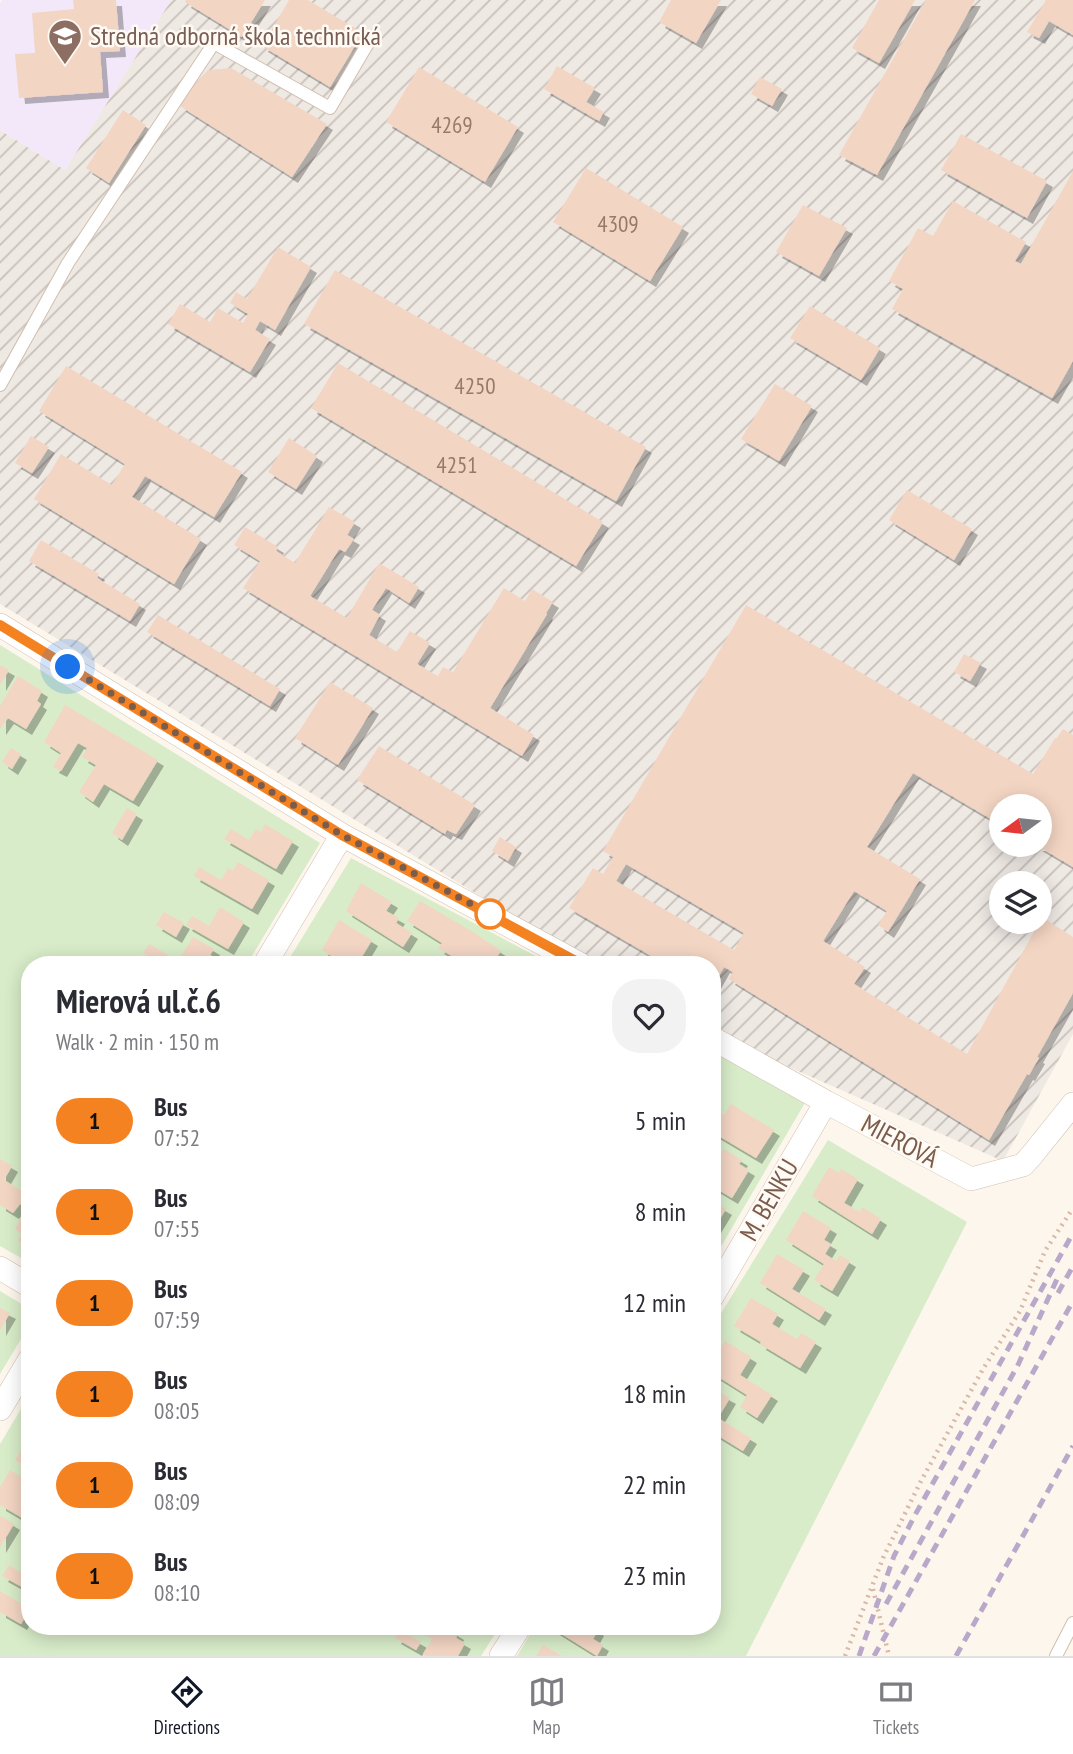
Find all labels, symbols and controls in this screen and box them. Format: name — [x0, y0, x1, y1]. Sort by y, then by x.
school or university icon: Stredná odborná škola technická — [46, 17, 84, 66]
place label: Stredná odborná škola technická — [90, 19, 381, 52]
house number: 4269 — [431, 110, 473, 139]
house number: 4309 — [597, 209, 639, 238]
house number: 4250 — [454, 371, 496, 400]
house number: 4251 — [436, 450, 478, 479]
your location — [50, 649, 85, 684]
north arrow — [989, 794, 1052, 858]
map controls — [989, 794, 1052, 934]
button: layers — [989, 871, 1052, 934]
unlabelled marker — [475, 899, 505, 929]
text: Mierová ul.č.6 — [56, 979, 221, 1022]
button: heart — [612, 979, 686, 1053]
text: Walk · 2 min · 150 m — [56, 1027, 219, 1056]
text: Bus — [154, 1090, 187, 1123]
text: 5 min — [635, 1104, 686, 1137]
text: 1 — [89, 1105, 100, 1136]
street label: MIEROVÁ — [856, 1107, 945, 1175]
text: 07:52 — [154, 1123, 200, 1152]
street label: M. BENKU — [732, 1153, 805, 1246]
text: Bus — [154, 1181, 187, 1214]
text: 8 min — [635, 1195, 686, 1228]
text: 1 — [89, 1196, 100, 1227]
text: 07:55 — [154, 1214, 200, 1243]
text: Bus — [154, 1272, 187, 1305]
text: 12 min — [623, 1286, 686, 1319]
text: 1 — [89, 1287, 100, 1318]
text: 07:59 — [154, 1305, 200, 1334]
text: Bus — [154, 1363, 187, 1396]
text: 18 min — [623, 1377, 686, 1410]
text: 1 — [89, 1378, 100, 1409]
text: 08:05 — [154, 1396, 200, 1425]
text: Bus — [154, 1454, 187, 1487]
text: 22 min — [623, 1468, 686, 1501]
text: 1 — [89, 1469, 100, 1500]
text: 08:09 — [154, 1487, 200, 1516]
text: Bus — [154, 1545, 187, 1578]
text: 23 min — [623, 1559, 686, 1592]
text: 1 — [89, 1560, 100, 1591]
text: 08:10 — [154, 1578, 200, 1607]
tab: Directions — [154, 1673, 220, 1739]
tab: Map — [528, 1673, 566, 1739]
tab: Tickets — [873, 1673, 919, 1739]

